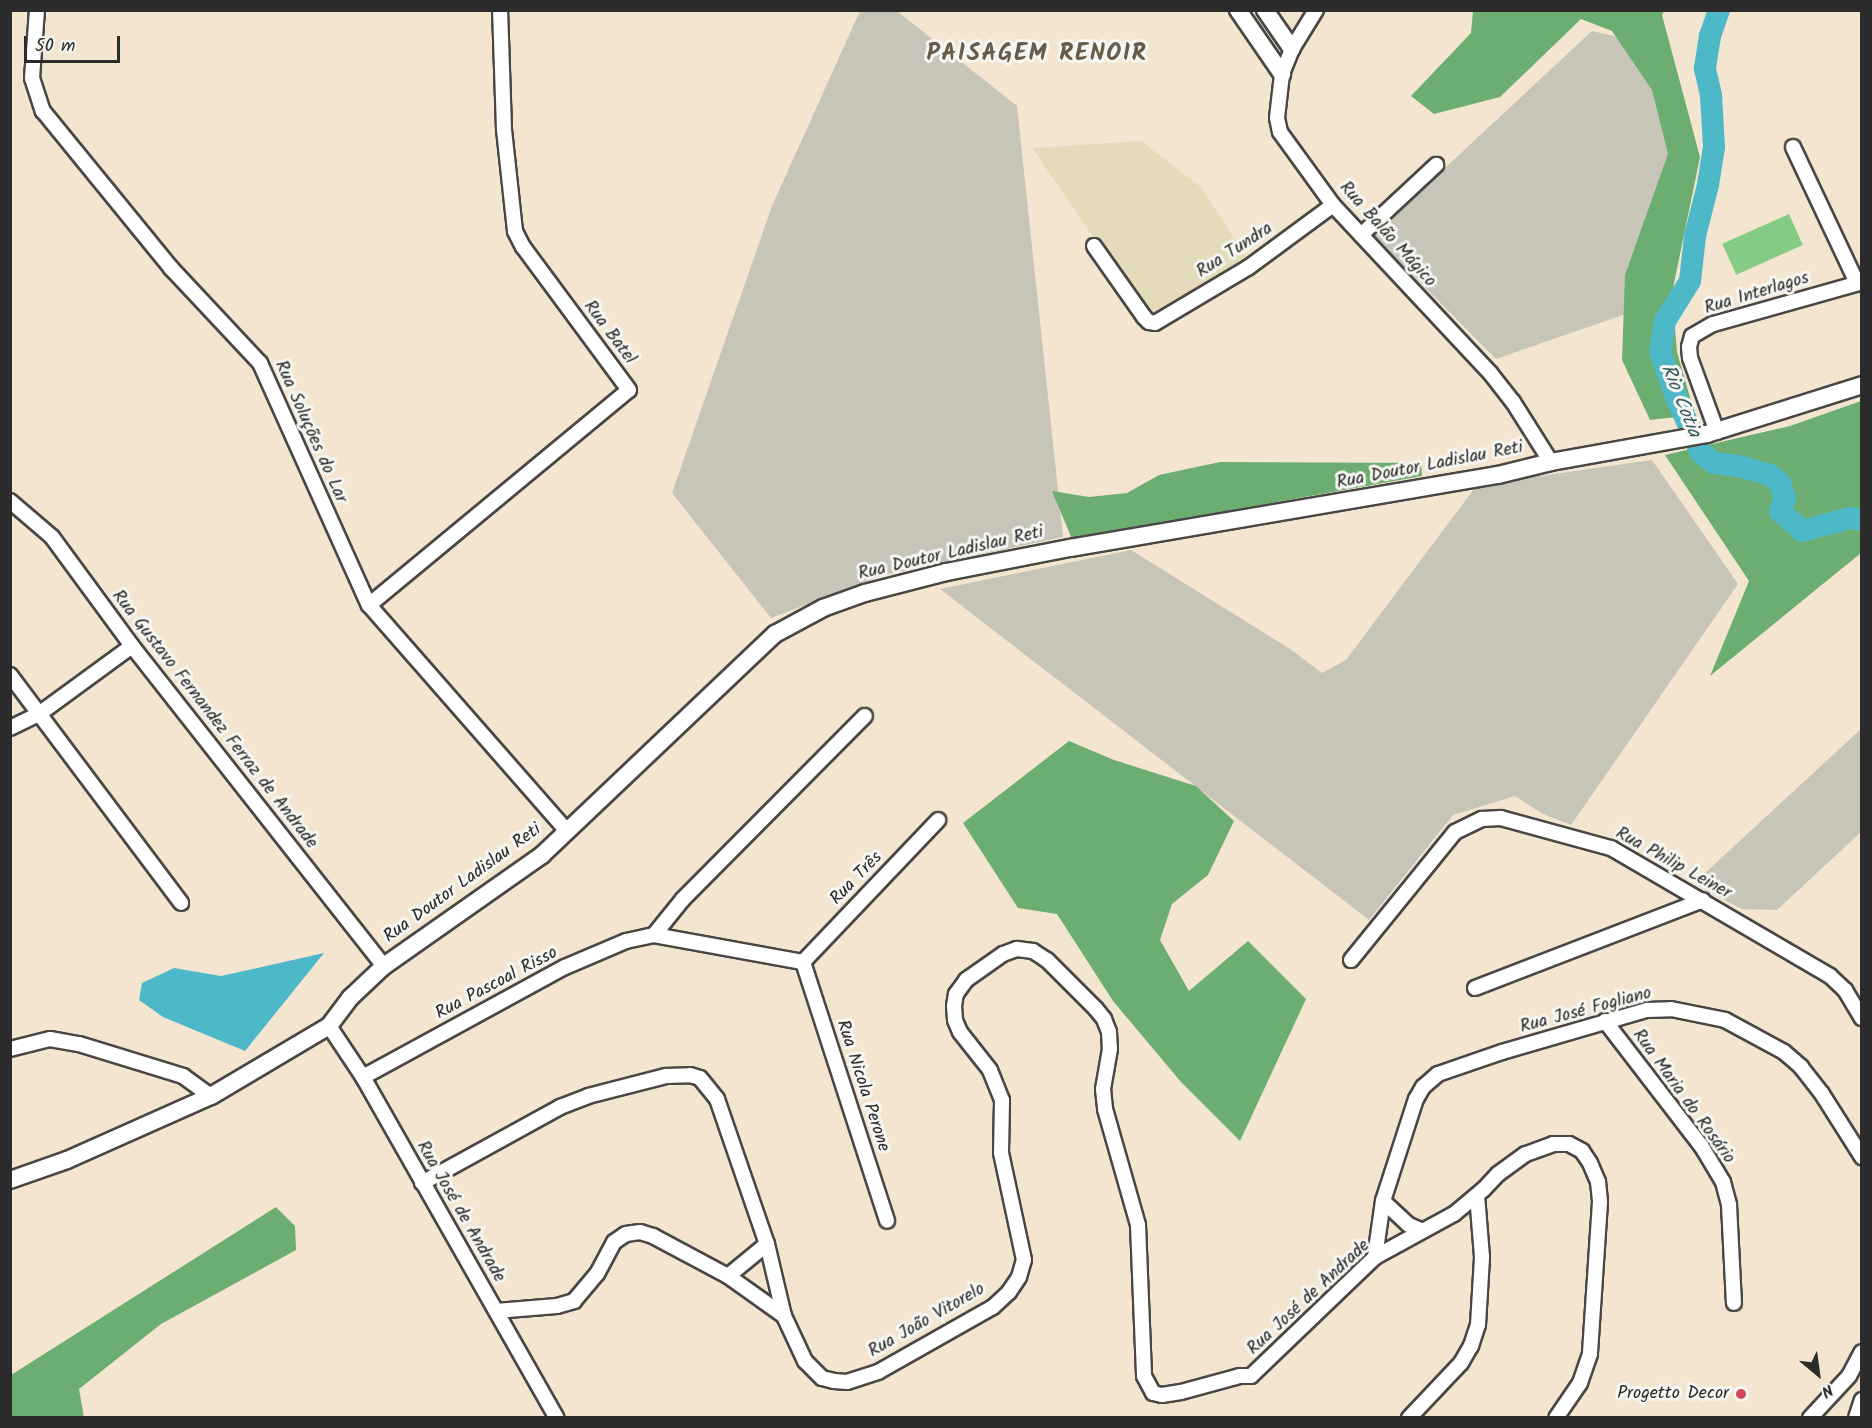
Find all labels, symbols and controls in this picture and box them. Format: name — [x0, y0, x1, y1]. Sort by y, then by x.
scale bar — [27, 24, 123, 62]
text: 50 m — [35, 32, 75, 61]
district label: PAISAGEM RENOIR — [926, 40, 1148, 68]
street label: Rua Balão Mágico — [1334, 178, 1440, 292]
street label: Rua Tundra — [1193, 218, 1277, 284]
street label: Rua Interlagos — [1702, 268, 1812, 320]
street label: Rua Batel — [578, 297, 640, 369]
street label: Rua Soluções do Lar — [269, 358, 351, 506]
water label: Rio Cotia — [1655, 361, 1705, 441]
street label: Rua Doutor Ladislau Reti — [1335, 437, 1525, 495]
street label: Rua Doutor Ladislau Reti — [856, 522, 1046, 586]
street label: Rua Gustavo Fernandez Ferraz de Andrade — [106, 586, 322, 854]
street label: Rua Doutor Ladislau Reti — [380, 820, 546, 948]
street label: Rua Philip Leiner — [1611, 823, 1735, 905]
street label: Rua Três — [826, 848, 888, 910]
street label: Rua Pascoal Risso — [432, 943, 562, 1025]
street label: Rua José Fogliano — [1518, 983, 1654, 1039]
street label: Rua Nicola Perone — [831, 1017, 893, 1155]
street label: Rua Maria do Rosário — [1627, 1026, 1739, 1168]
street label: Rua José de Andrade — [411, 1138, 509, 1286]
street label: Rua José de Andrade — [1243, 1236, 1375, 1360]
street label: Rua João Vitorelo — [865, 1279, 989, 1363]
north arrow — [1788, 1344, 1848, 1404]
text: N — [1816, 1377, 1837, 1404]
place label: Progetto Decor — [1617, 1383, 1729, 1405]
marker: Progetto Decor — [1734, 1387, 1748, 1401]

